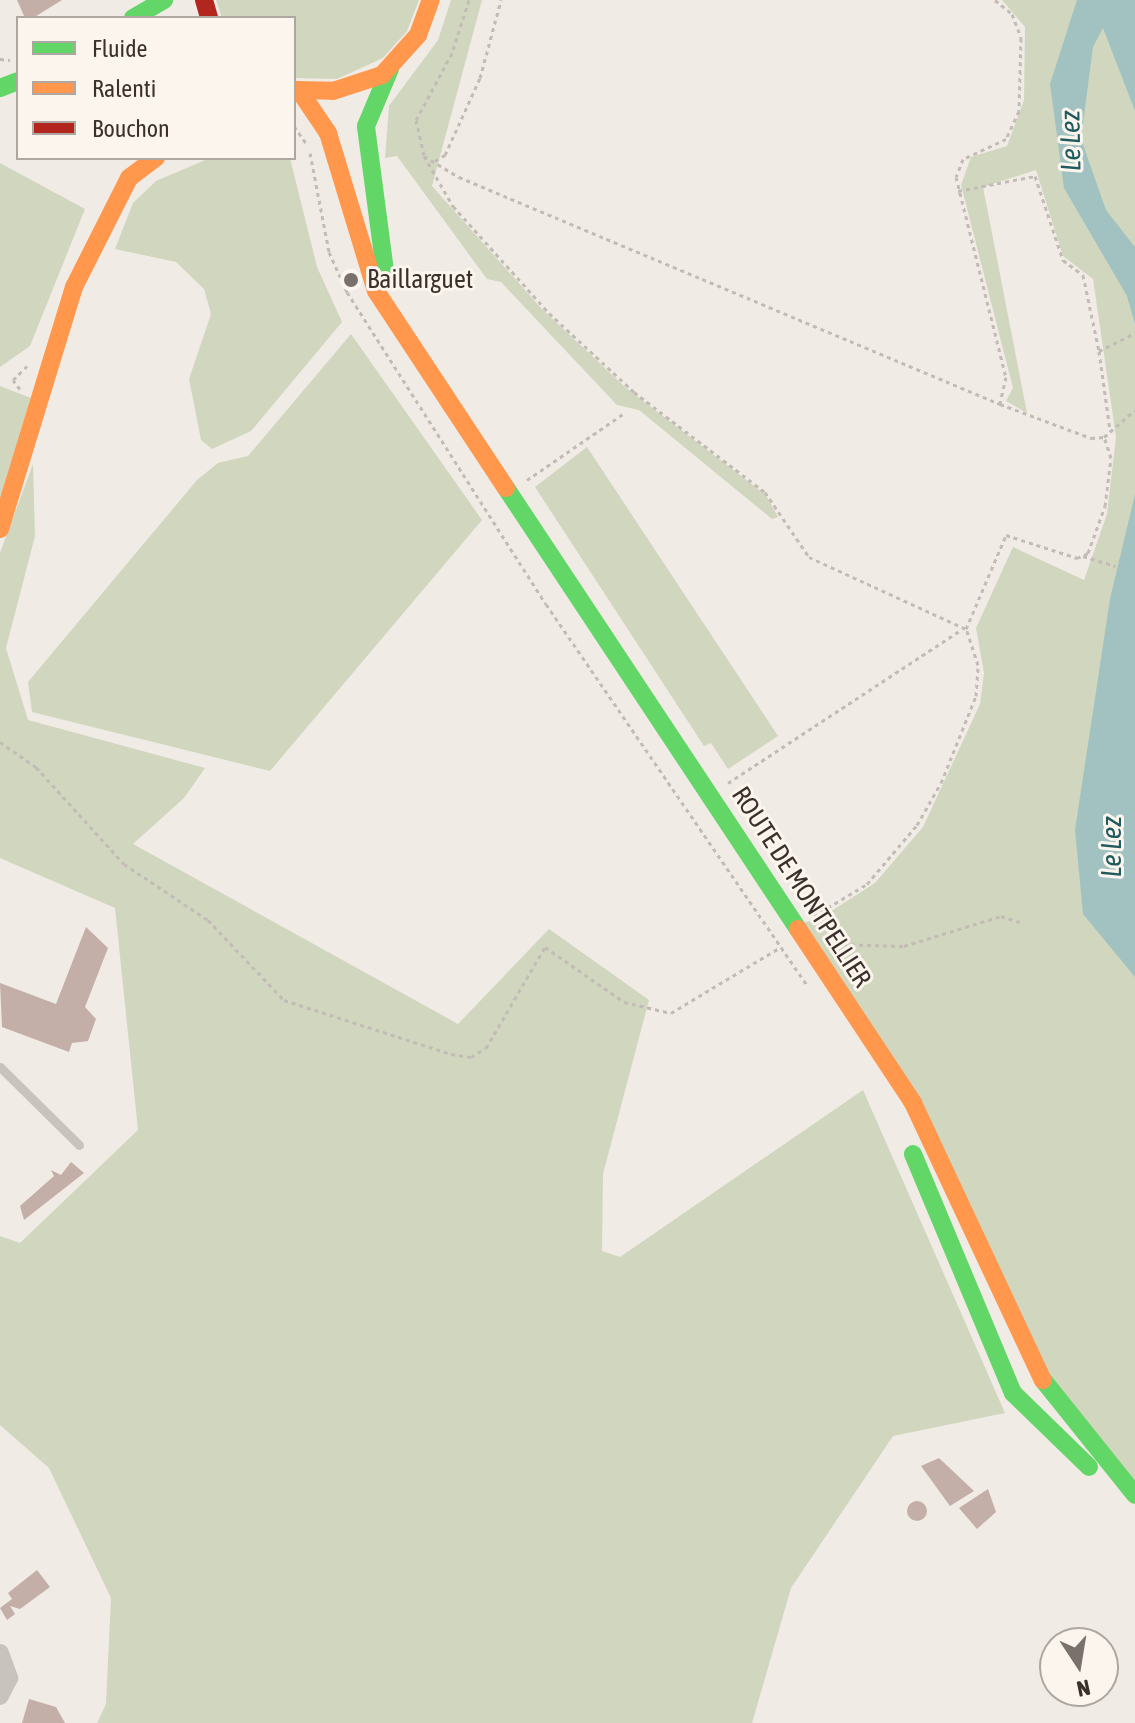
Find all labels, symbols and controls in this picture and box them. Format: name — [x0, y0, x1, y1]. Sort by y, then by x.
legend — [16, 16, 296, 160]
text: Fluide — [92, 35, 147, 62]
text: Ralenti — [92, 75, 156, 102]
water label: Le Lez — [1053, 110, 1087, 172]
text: Bouchon — [92, 115, 170, 142]
place label: Baillarguet — [367, 264, 473, 296]
marker: Baillarguet — [342, 271, 360, 289]
street label: ROUTE DE MONTPELLIER — [725, 781, 877, 993]
water label: Le Lez — [1094, 816, 1128, 878]
north arrow — [1039, 1627, 1119, 1707]
text: N — [1075, 1674, 1093, 1703]

